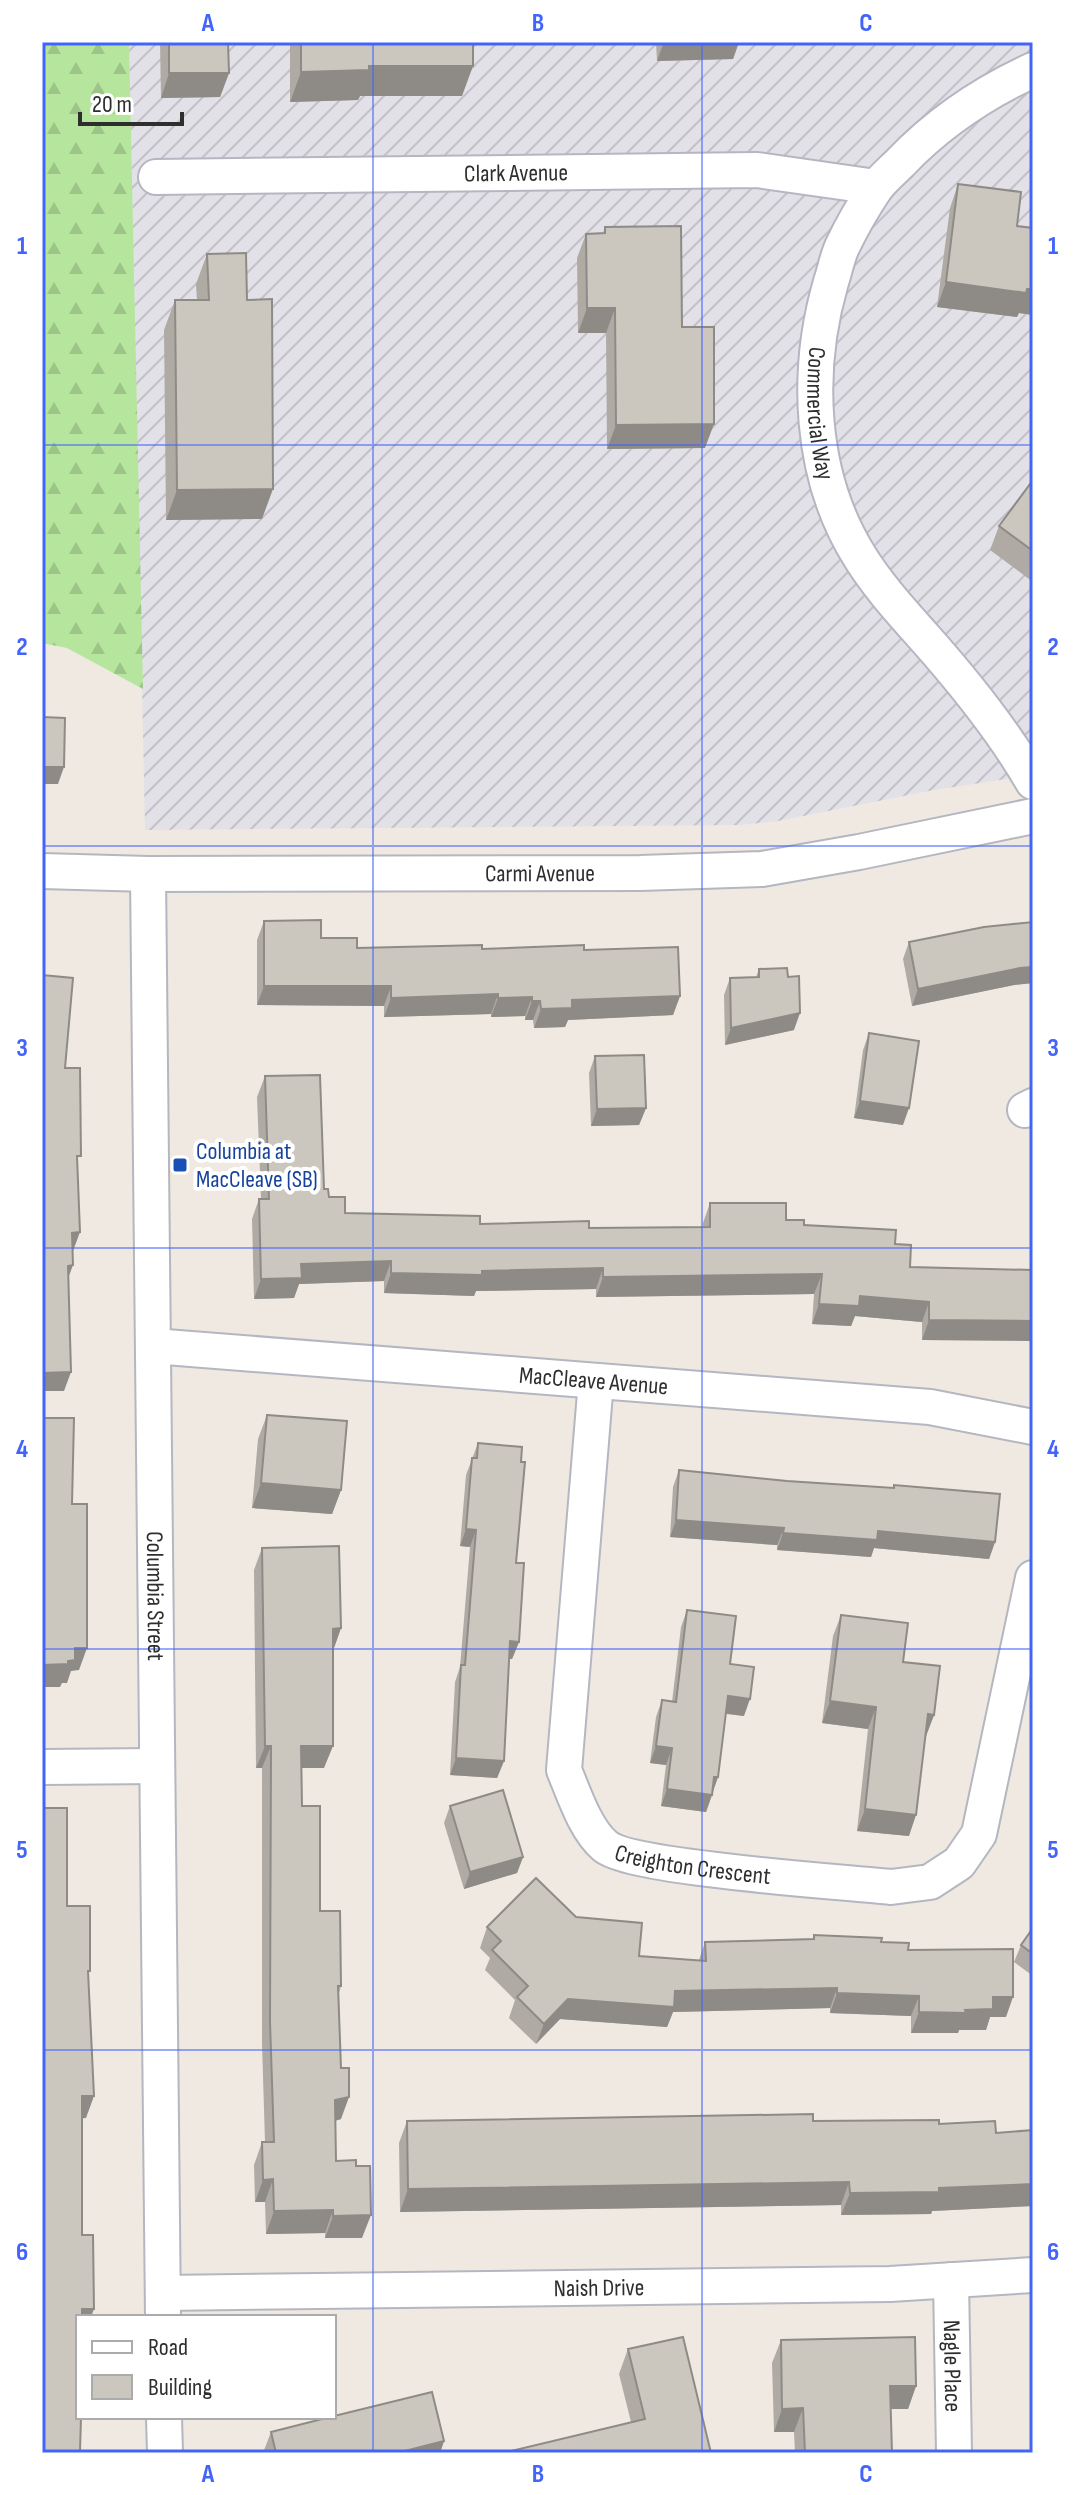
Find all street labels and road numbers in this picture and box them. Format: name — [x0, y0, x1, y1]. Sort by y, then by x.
street label: Clark Avenue — [464, 158, 568, 188]
street label: Commercial Way — [800, 346, 840, 483]
street label: Carmi Avenue — [485, 859, 595, 888]
street label: MacCleave Avenue — [518, 1361, 669, 1401]
street label: Columbia Street — [140, 1531, 170, 1661]
street label: Creighton Crescent — [611, 1838, 772, 1891]
street label: Naish Drive — [553, 2273, 644, 2303]
street label: Nagle Place — [937, 2320, 967, 2412]

